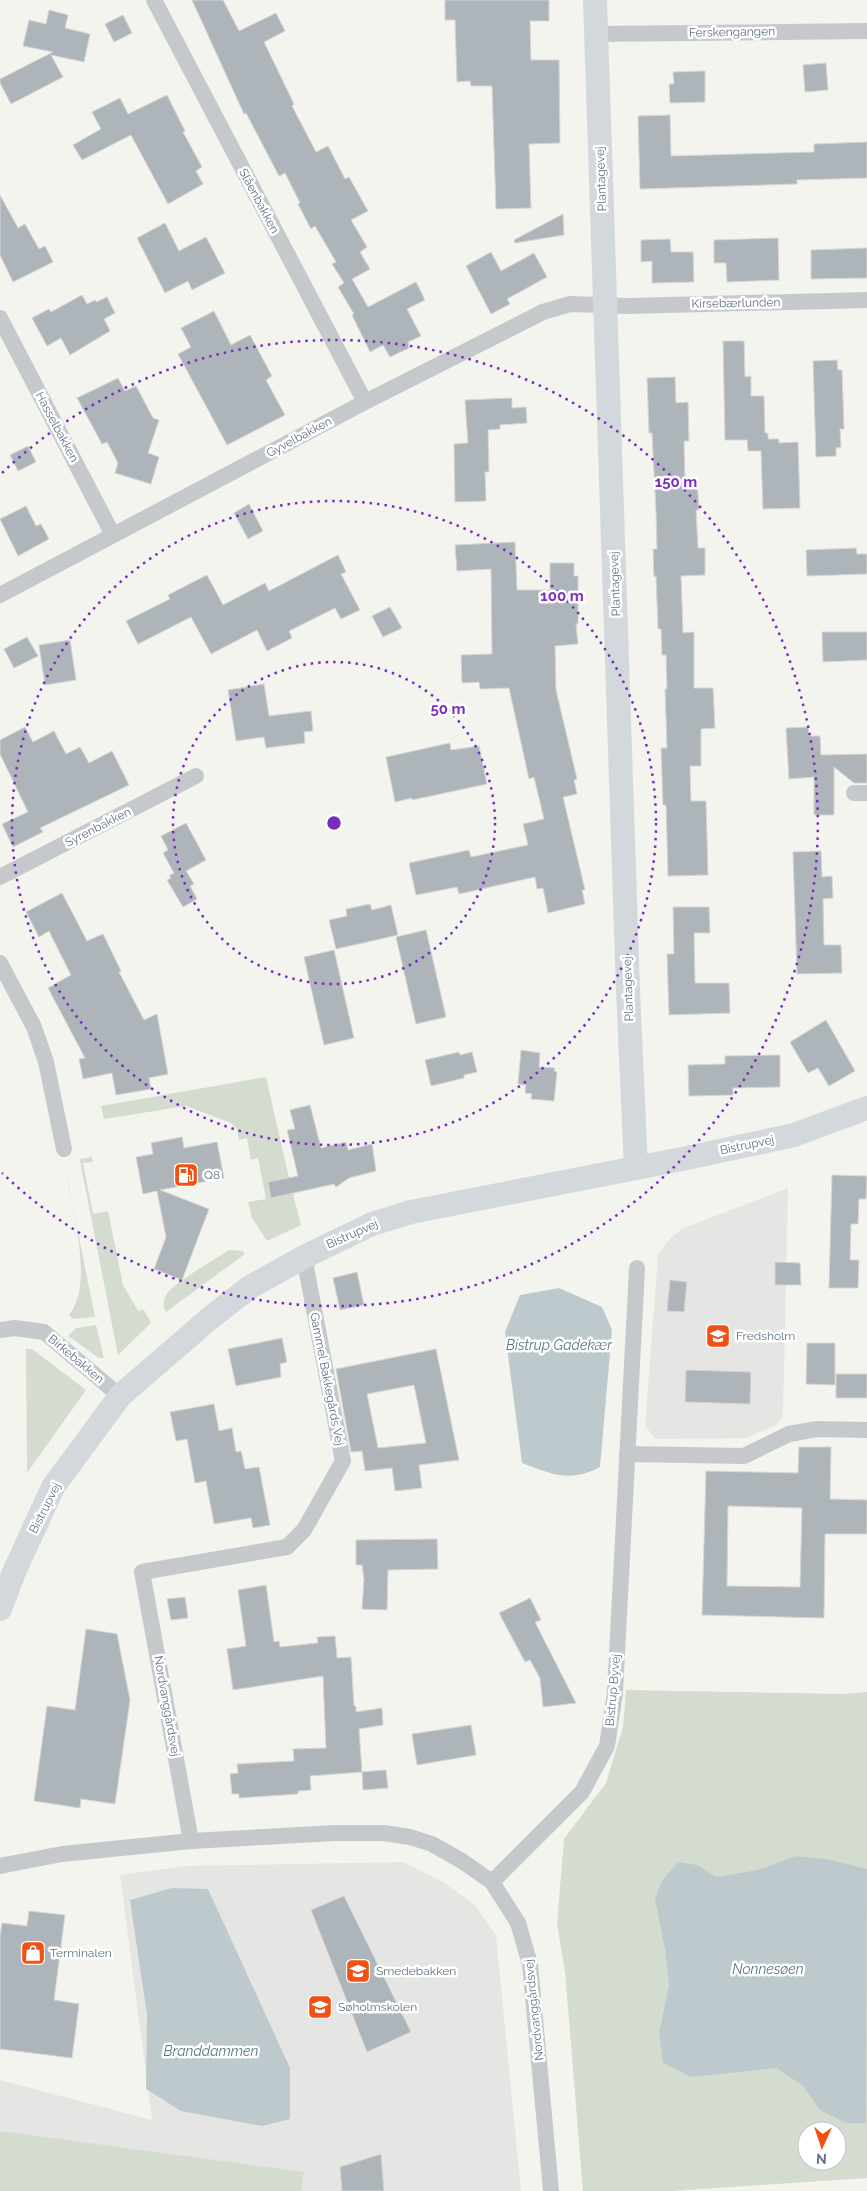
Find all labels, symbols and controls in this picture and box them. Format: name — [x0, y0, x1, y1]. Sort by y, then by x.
street label: Ferskengangen — [689, 24, 775, 40]
street label: Plantagevej — [593, 146, 609, 212]
street label: Slåenbakken — [236, 166, 282, 236]
street label: Kirsebærlunden — [691, 295, 781, 311]
street label: Hasselbakken — [33, 389, 81, 465]
street label: Gyvelbakken — [264, 414, 334, 460]
text: 150 m — [655, 473, 697, 491]
street label: Plantagevej — [607, 551, 623, 617]
text: 100 m — [540, 587, 584, 605]
text: 50 m — [430, 700, 466, 718]
street label: Syrenbakken — [63, 804, 133, 850]
centre of rings — [325, 814, 343, 832]
street label: Plantagevej — [620, 956, 636, 1022]
street label: Bistrupvej — [719, 1132, 775, 1158]
fuel station icon: Q8 — [173, 1162, 199, 1188]
place label: Q8 — [204, 1168, 220, 1182]
street label: Bistrupvej — [324, 1216, 380, 1252]
street label: Gammel Bakkegårds Vej — [307, 1311, 347, 1447]
school or university icon: Fredsholm — [705, 1323, 731, 1349]
place label: Fredsholm — [736, 1329, 795, 1343]
street label: Birkebakken — [45, 1332, 107, 1386]
water label: Bistrup Gadekær — [506, 1337, 613, 1353]
street label: Bistrupvej — [26, 1480, 64, 1536]
street label: Bistrup Byvej — [603, 1653, 623, 1727]
street label: Nordvanggårdsvej — [151, 1655, 183, 1757]
shop icon: Terminalen — [20, 1940, 46, 1966]
place label: Terminalen — [50, 1946, 112, 1960]
school or university icon: Smedebakken — [345, 1958, 371, 1984]
street label: Nordvanggårdsvej — [522, 1959, 546, 2061]
water label: Nonnesøen — [732, 1961, 804, 1977]
place label: Smedebakken — [376, 1964, 456, 1978]
school or university icon: Søholmskolen — [307, 1994, 333, 2020]
place label: Søholmskolen — [338, 2000, 417, 2014]
water label: Branddammen — [164, 2043, 259, 2059]
north arrow — [797, 2121, 847, 2171]
text: N — [816, 2151, 827, 2167]

